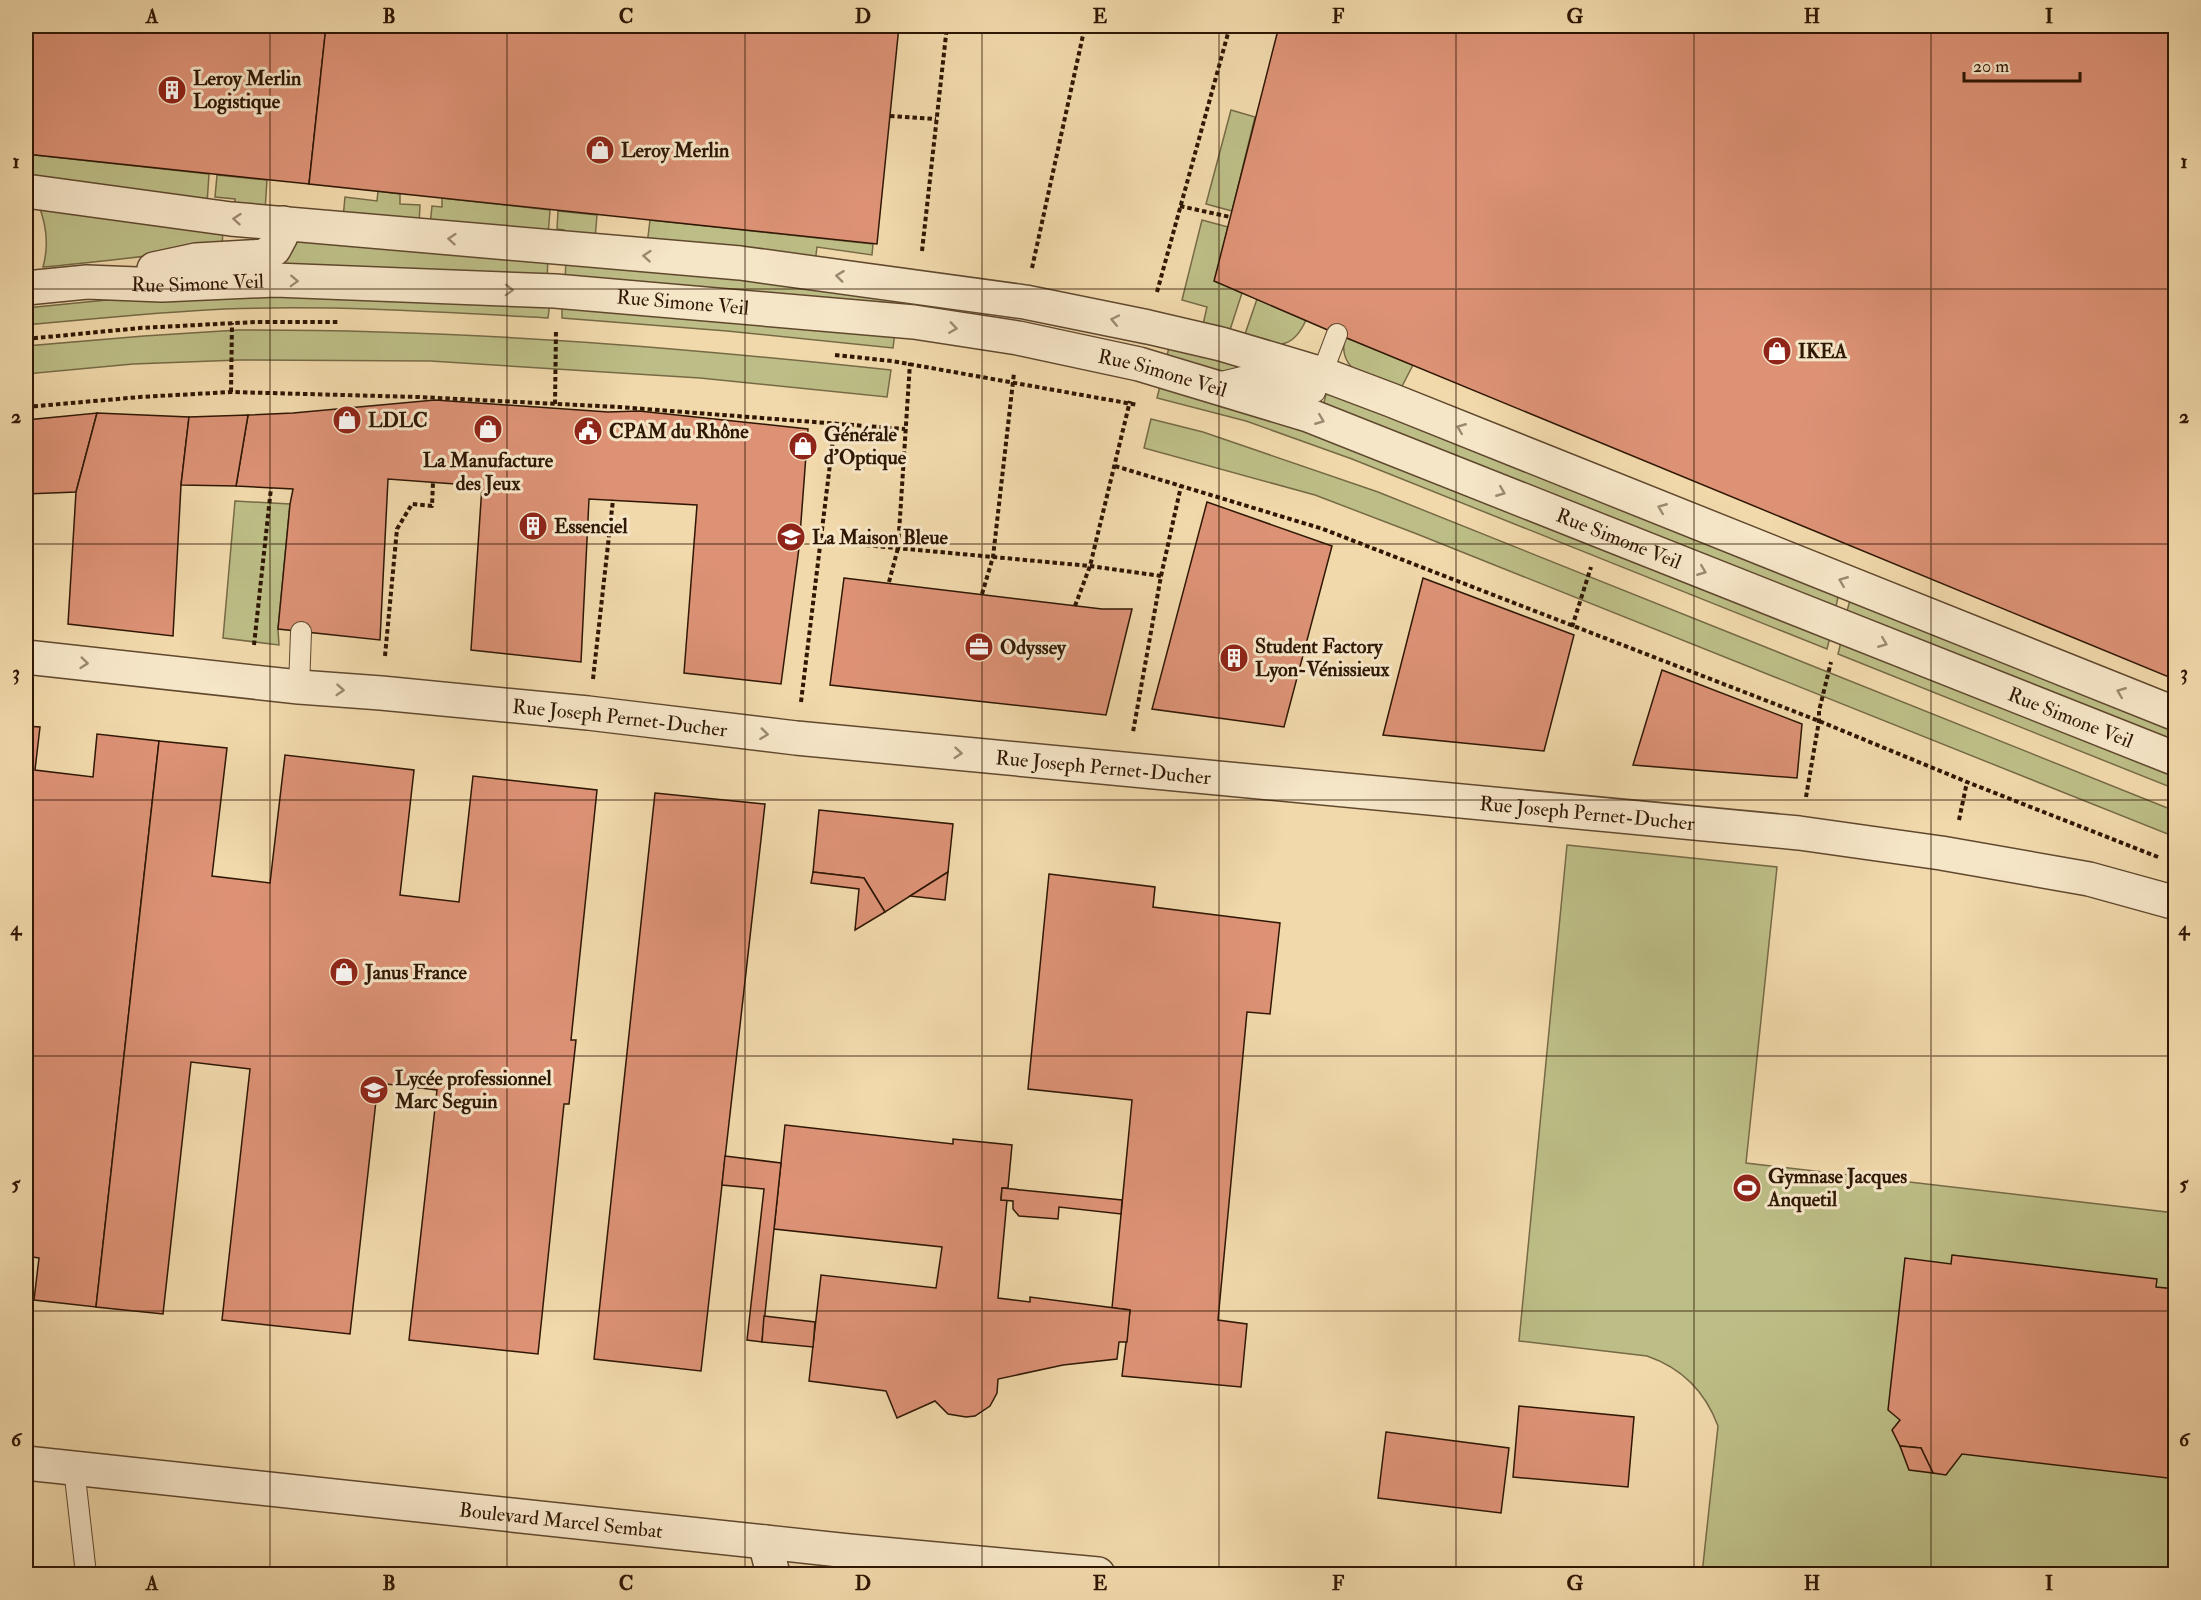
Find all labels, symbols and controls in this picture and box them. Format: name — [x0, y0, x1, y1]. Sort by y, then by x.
text: A — [145, 4, 159, 29]
text: B — [382, 4, 396, 29]
text: C — [619, 4, 633, 29]
text: D — [855, 4, 871, 29]
text: E — [1093, 4, 1108, 29]
text: F — [1332, 4, 1345, 29]
text: G — [1567, 4, 1584, 29]
text: H — [1804, 4, 1820, 29]
text: I — [2045, 4, 2053, 29]
scale bar — [1964, 45, 2080, 83]
text: 20 m — [1973, 55, 2009, 78]
place label: Leroy Merlin Logistique — [193, 66, 302, 115]
building icon: Leroy Merlin Logistique — [156, 74, 188, 106]
shop icon: Leroy Merlin — [584, 134, 616, 166]
place label: Leroy Merlin — [621, 138, 730, 164]
text: 1 — [12, 149, 20, 174]
text: 1 — [2180, 149, 2188, 174]
one-way arrow — [233, 213, 242, 226]
one-way arrow — [448, 232, 457, 245]
one-way arrow — [642, 249, 651, 262]
street label: Rue Simone Veil — [131, 269, 264, 298]
one-way arrow — [836, 271, 845, 283]
one-way arrow — [289, 275, 298, 288]
one-way arrow — [505, 283, 514, 296]
street label: Rue Simone Veil — [616, 284, 750, 321]
one-way arrow — [1111, 314, 1121, 327]
one-way arrow — [949, 322, 958, 334]
shop icon: IKEA — [1761, 335, 1793, 367]
place label: IKEA — [1798, 339, 1847, 364]
street label: Rue Simone Veil — [1096, 344, 1230, 403]
text: 2 — [11, 404, 21, 429]
shop icon: LDLC — [331, 404, 363, 436]
text: 2 — [2179, 404, 2189, 429]
place label: LDLC — [368, 408, 428, 433]
shop icon: La Manufacture des Jeux — [472, 413, 504, 445]
one-way arrow — [1313, 413, 1324, 425]
public building icon: CPAM du Rhône — [572, 415, 604, 447]
place label: CPAM du Rhône — [609, 419, 749, 444]
place label: Générale d'Optique — [824, 422, 907, 471]
one-way arrow — [1456, 423, 1467, 435]
shop icon: Générale d'Optique — [787, 430, 819, 462]
place label: La Manufacture des Jeux — [423, 448, 554, 496]
one-way arrow — [1495, 484, 1506, 497]
street label: Rue Simone Veil — [1552, 503, 1685, 575]
one-way arrow — [1657, 503, 1668, 515]
building icon: Essenciel — [517, 510, 549, 542]
place label: Essenciel — [554, 514, 628, 539]
school or university icon: La Maison Bleue — [775, 521, 807, 553]
place label: La Maison Bleue — [812, 525, 948, 550]
one-way arrow — [1696, 564, 1707, 576]
one-way arrow — [1838, 576, 1849, 588]
office icon: Odyssey — [963, 631, 995, 663]
place label: Student Factory Lyon-Vénissieux — [1255, 634, 1390, 683]
place label: Odyssey — [1000, 635, 1067, 661]
one-way arrow — [1878, 635, 1888, 648]
building icon: Student Factory Lyon-Vénissieux — [1218, 642, 1250, 674]
one-way arrow — [79, 657, 88, 669]
text: 3 — [12, 660, 20, 685]
text: 3 — [2180, 660, 2188, 685]
street label: Rue Simone Veil — [2004, 682, 2137, 754]
one-way arrow — [336, 683, 345, 696]
one-way arrow — [2116, 687, 2127, 700]
street label: Rue Joseph Pernet-Ducher — [511, 694, 729, 743]
one-way arrow — [759, 727, 768, 740]
street label: Rue Joseph Pernet-Ducher — [995, 745, 1213, 790]
one-way arrow — [953, 746, 963, 759]
street label: Rue Joseph Pernet-Ducher — [1478, 791, 1696, 836]
text: 4 — [10, 916, 23, 941]
text: 4 — [2178, 916, 2191, 941]
shop icon: Janus France — [328, 956, 360, 988]
place label: Janus France — [364, 960, 468, 985]
place label: Lycée professionnel Marc Seguin — [394, 1066, 552, 1115]
school or university icon: Lycée professionnel Marc Seguin — [358, 1074, 390, 1106]
place label: Gymnase Jacques Anquetil — [1767, 1164, 1907, 1213]
text: 5 — [12, 1171, 22, 1196]
text: 5 — [2180, 1171, 2190, 1196]
sports icon: Gymnase Jacques Anquetil — [1731, 1172, 1763, 1204]
text: 6 — [11, 1427, 23, 1452]
text: 6 — [2179, 1427, 2191, 1452]
street label: Boulevard Marcel Sembat — [458, 1497, 665, 1544]
text: A — [145, 1571, 159, 1596]
text: B — [382, 1571, 396, 1596]
text: C — [619, 1571, 633, 1596]
text: D — [855, 1571, 871, 1596]
text: E — [1093, 1571, 1108, 1596]
text: F — [1332, 1571, 1345, 1596]
text: G — [1567, 1571, 1584, 1596]
text: H — [1804, 1571, 1820, 1596]
text: I — [2045, 1571, 2053, 1596]

